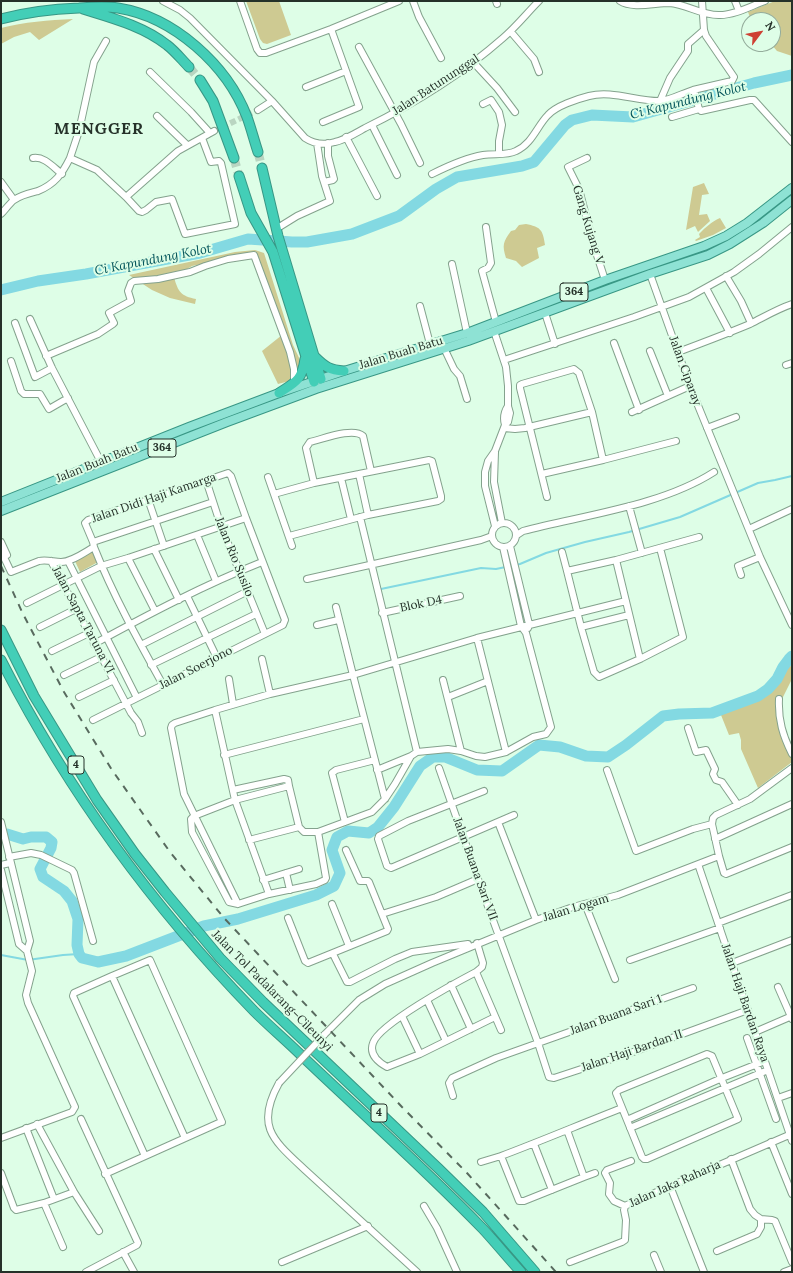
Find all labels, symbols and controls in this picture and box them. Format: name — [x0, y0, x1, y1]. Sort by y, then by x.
north arrow — [741, 12, 781, 52]
text: N — [762, 19, 779, 33]
street label: Jalan Batununggal — [390, 52, 482, 118]
water label: Ci Kapundung Kolot — [629, 79, 747, 123]
district label: MENGGER — [54, 119, 144, 139]
street label: Gang Kujang V — [569, 184, 607, 266]
water label: Ci Kapundung Kolot — [93, 241, 213, 279]
road number: 364 — [560, 283, 588, 301]
street label: Jalan Buah Batu — [357, 333, 445, 373]
street label: Jalan Ciparay — [666, 334, 704, 408]
road number: 364 — [148, 439, 176, 457]
street label: Jalan Buah Batu — [54, 440, 140, 486]
street label: Jalan Didi Haji Kamarga — [90, 470, 218, 526]
street label: Jalan Rio Susilo — [211, 515, 257, 599]
street label: Jalan Sapta Taruna VI — [49, 564, 117, 676]
street label: Blok D4 — [399, 593, 443, 615]
street label: Jalan Soerjono — [157, 643, 235, 693]
road number: 4 — [68, 756, 84, 774]
street label: Jalan Buana Sari VII — [450, 816, 500, 922]
street label: Jalan Logam — [541, 891, 611, 925]
street label: Jalan Tol Padalarang–Cileunyi — [209, 928, 335, 1054]
street label: Jalan Haji Bardan Raya — [718, 942, 772, 1064]
street label: Jalan Buana Sari 1 — [568, 992, 664, 1038]
street label: Jalan Haji Bardan II — [579, 1027, 685, 1075]
road number: 4 — [371, 1104, 387, 1122]
street label: Jalan Jaka Raharja — [627, 1157, 723, 1211]

